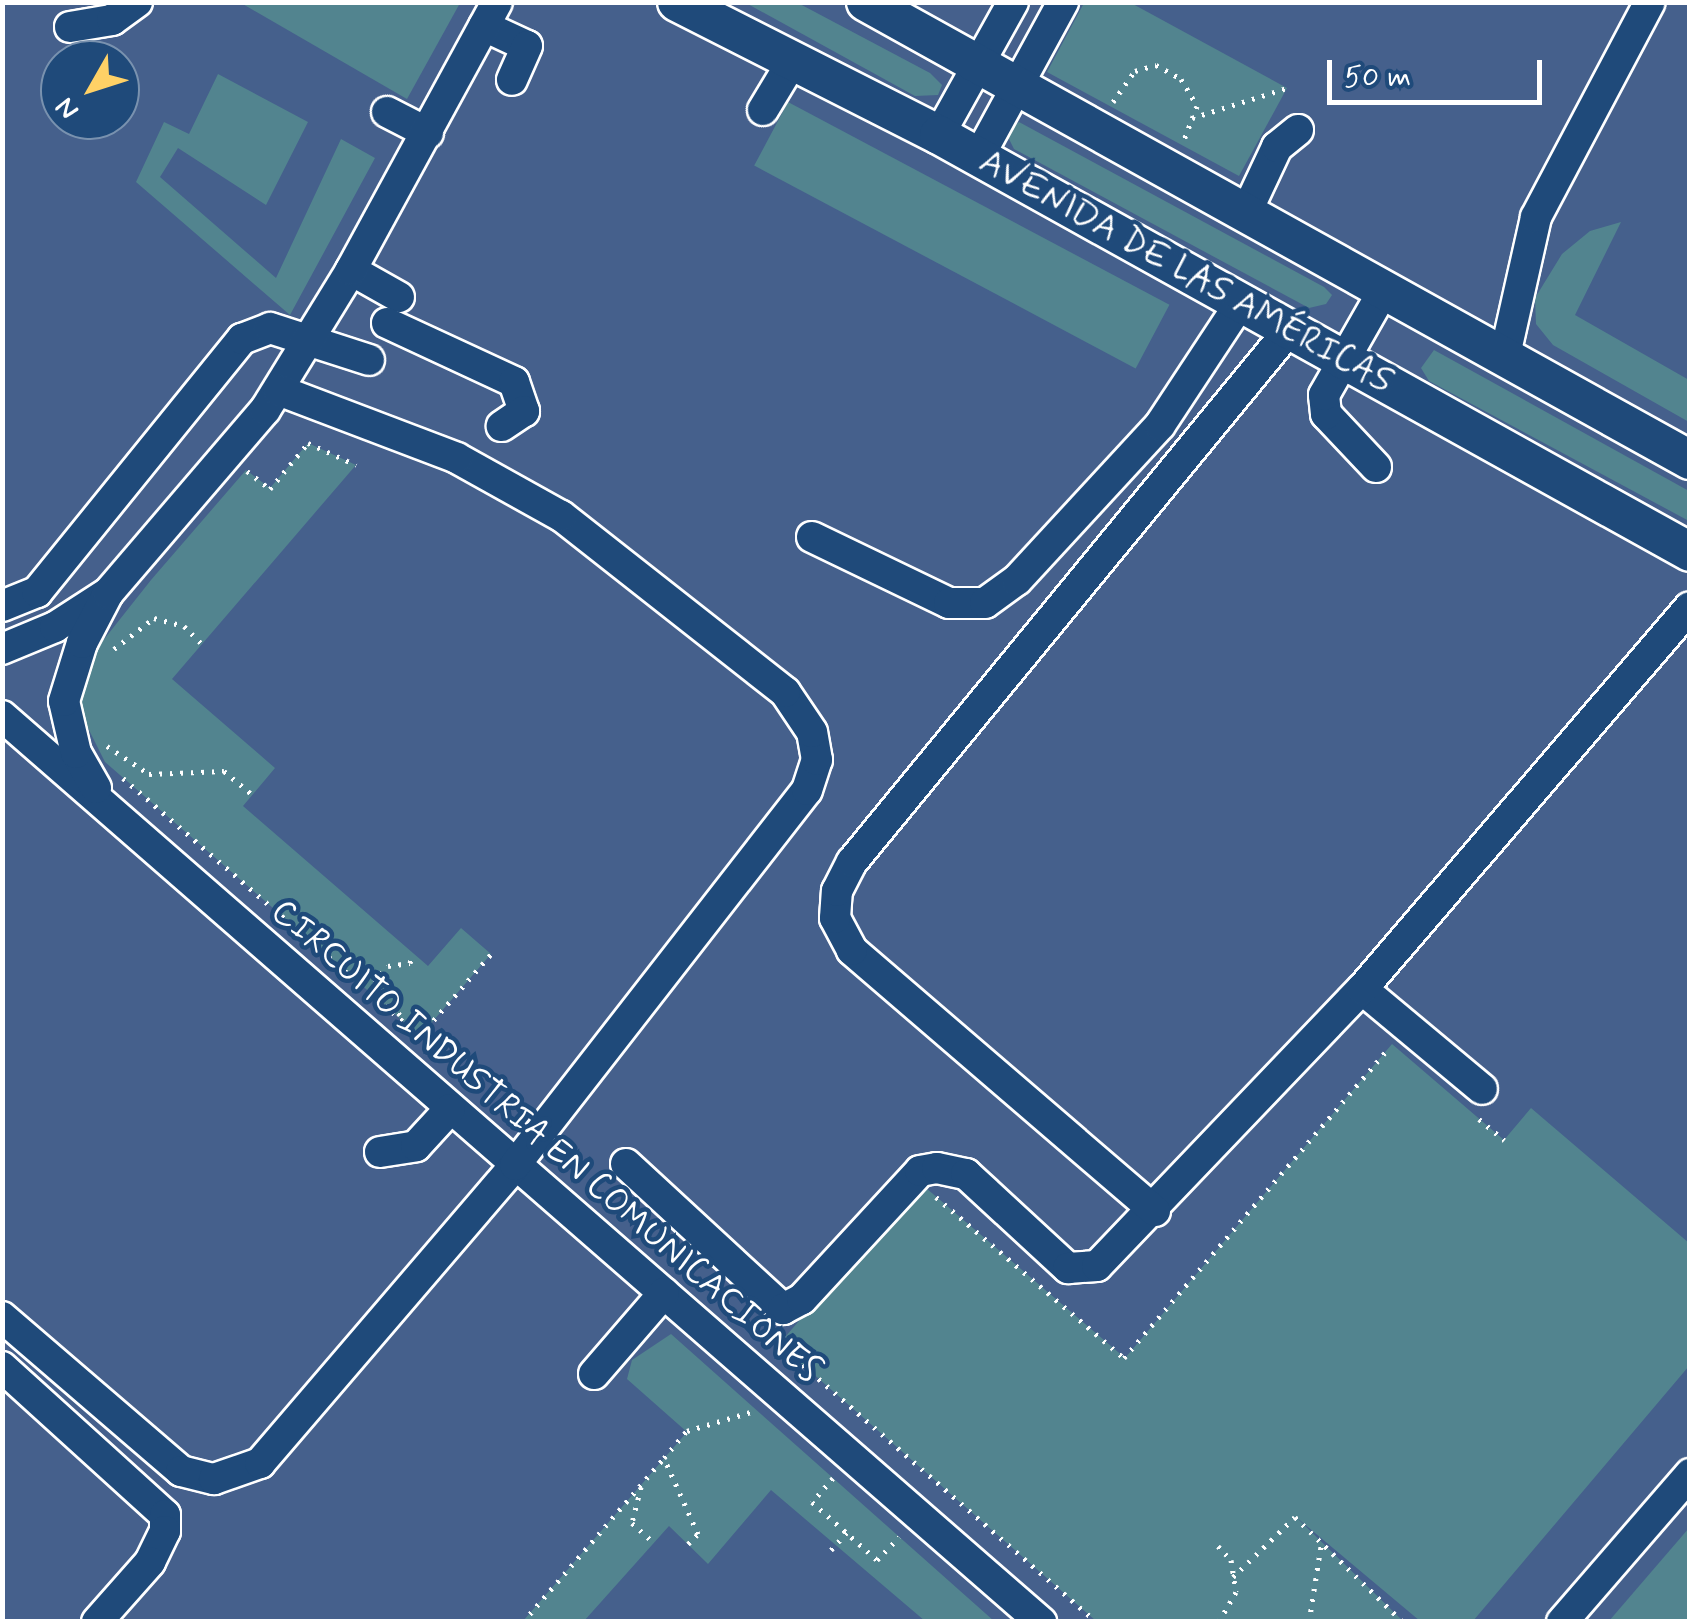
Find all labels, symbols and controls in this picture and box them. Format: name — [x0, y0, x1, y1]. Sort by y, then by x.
north arrow — [40, 40, 140, 140]
scale bar — [1332, 40, 1547, 102]
text: 50 m — [1344, 58, 1411, 97]
text: N — [48, 89, 88, 127]
street label: AVENIDA DE LAS AMÉRICAS — [973, 141, 1399, 403]
street label: CIRCUITO INDUSTRIA EN COMUNICACIONES — [261, 890, 831, 1392]

